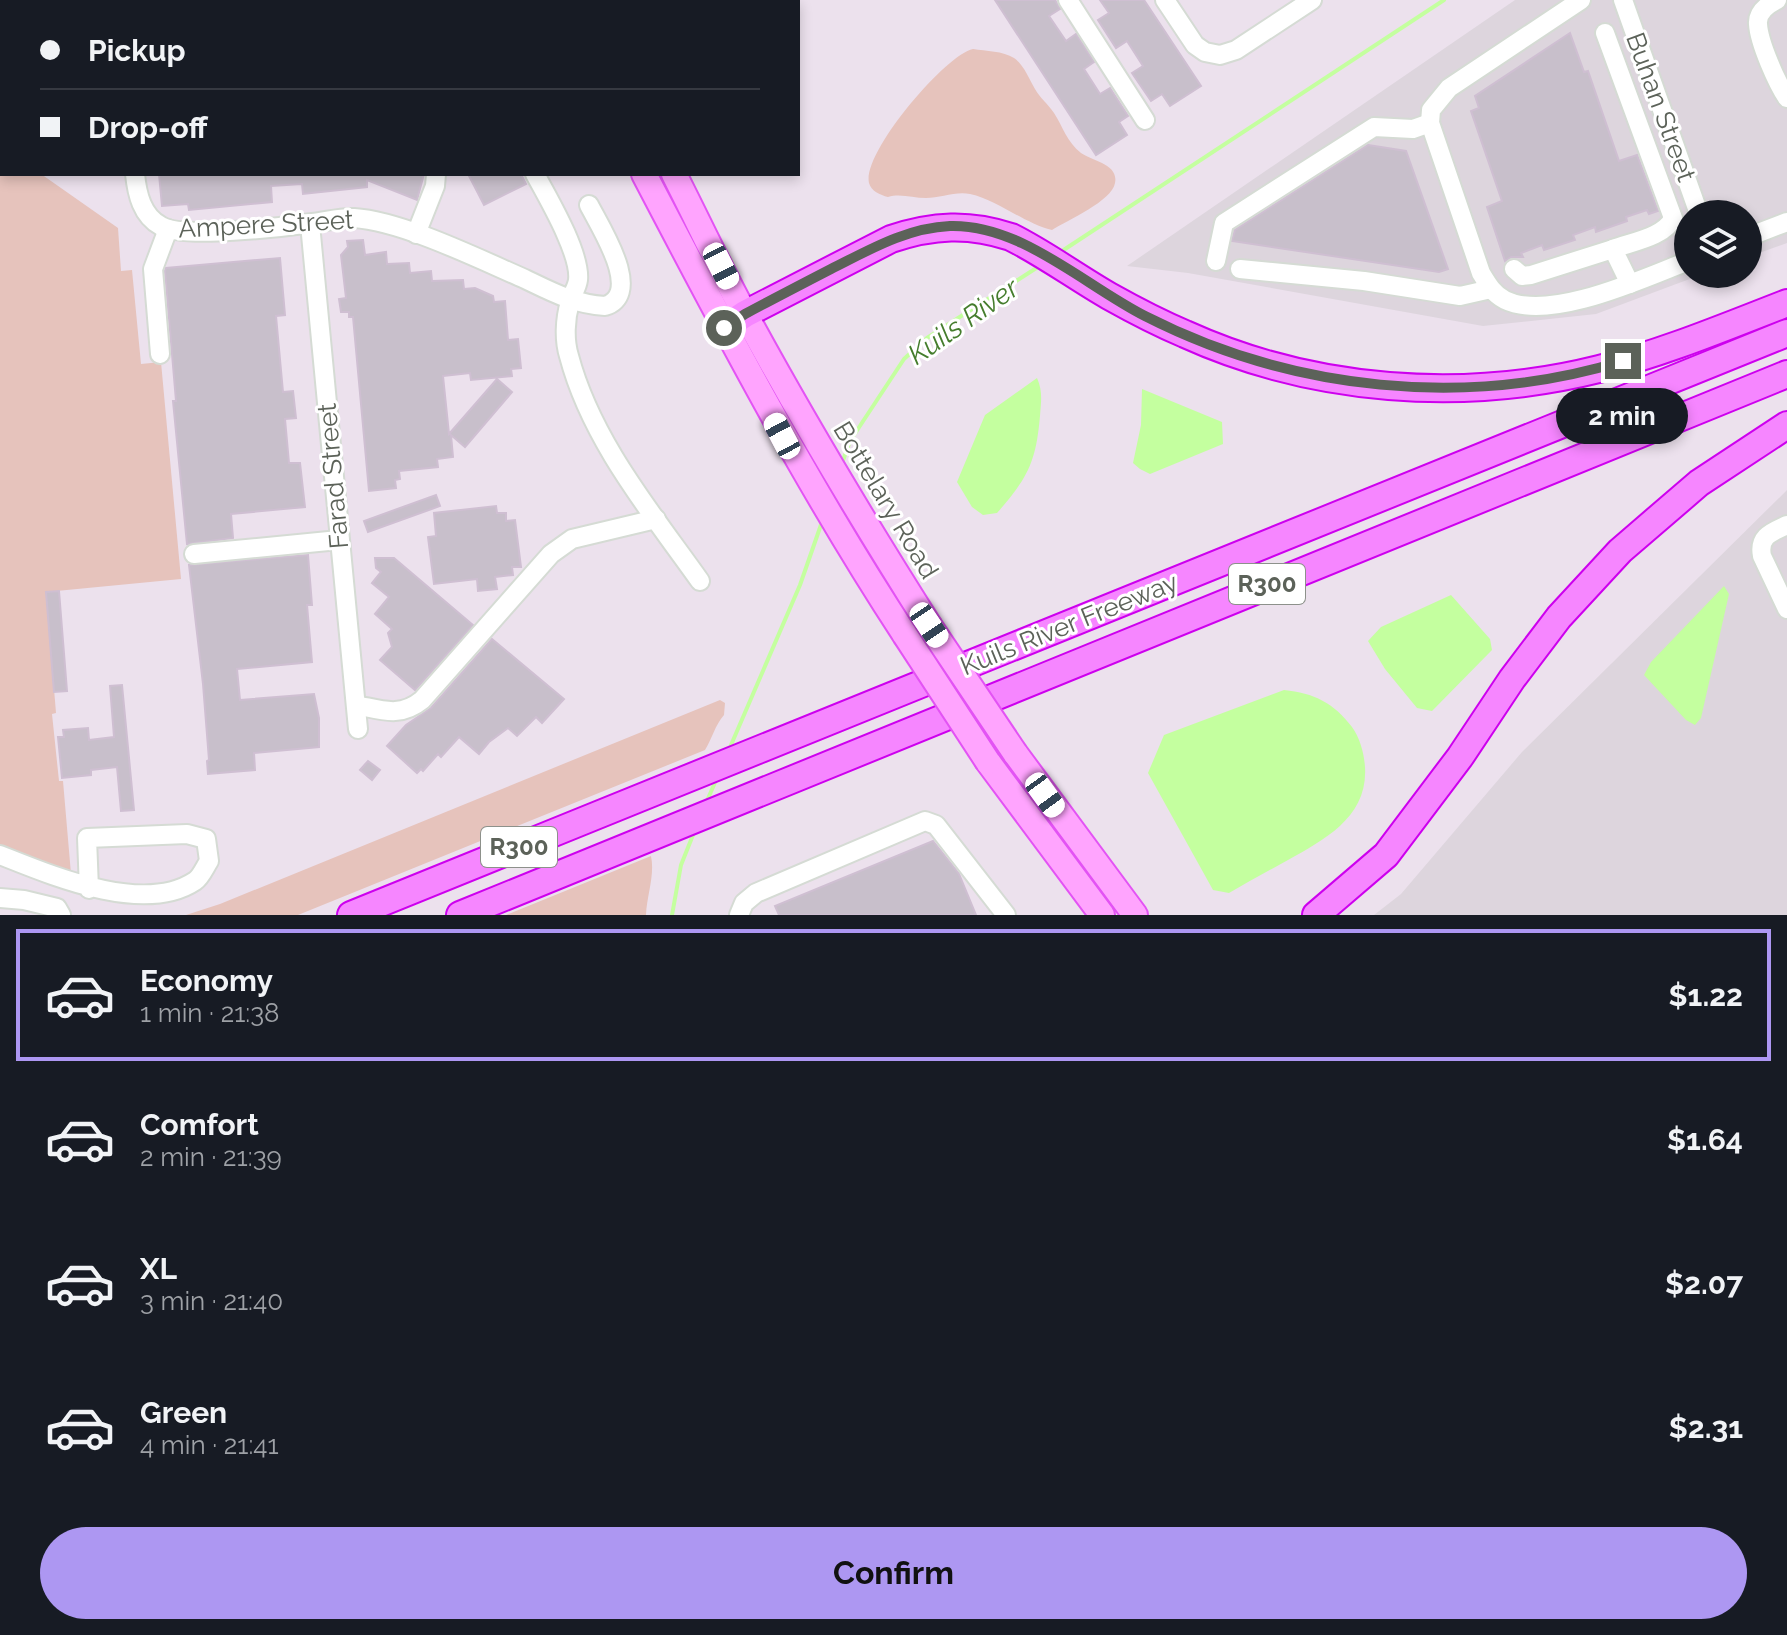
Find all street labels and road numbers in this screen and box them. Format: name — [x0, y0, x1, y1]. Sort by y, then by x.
street label: Buhan Street — [1620, 29, 1702, 186]
street label: Ampere Street — [178, 204, 355, 244]
street label: Farad Street — [312, 402, 354, 550]
street label: Bottelary Road — [827, 416, 945, 584]
road number: R300 — [1229, 564, 1305, 604]
street label: Kuils River Freeway — [956, 567, 1182, 681]
road number: R300 — [481, 827, 557, 867]

